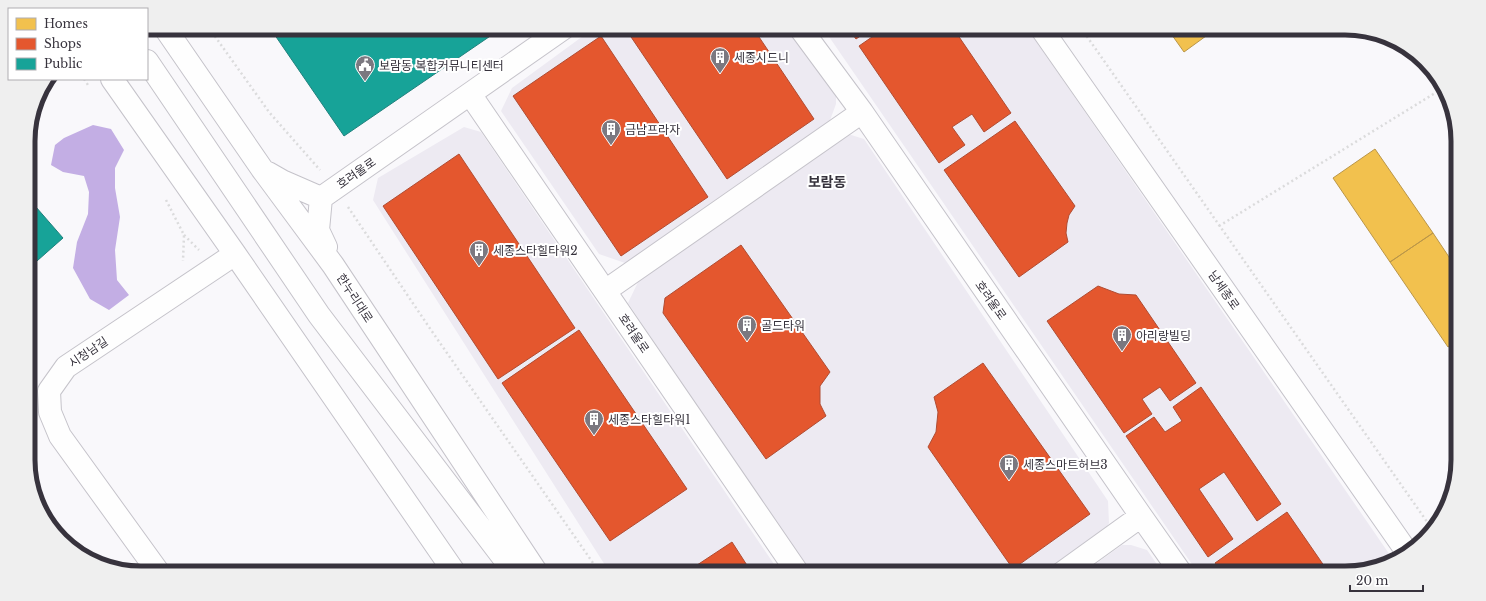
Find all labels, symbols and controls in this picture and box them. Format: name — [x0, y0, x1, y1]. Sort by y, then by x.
legend — [8, 8, 148, 80]
text: Homes — [44, 16, 88, 31]
text: Shops — [44, 36, 81, 51]
building icon: 세종시드니 — [709, 46, 731, 74]
place label: 세종시드니 — [734, 50, 789, 65]
public building icon: 보람동 복합커뮤니티센터 — [354, 54, 376, 82]
text: Public — [44, 56, 83, 71]
place label: 보람동 복합커뮤니티센터 — [379, 58, 504, 73]
building icon: 금남프라자 — [600, 118, 622, 146]
place label: 금남프라자 — [625, 122, 680, 137]
street label: 호려울로 — [334, 154, 378, 192]
district label: 보람동 — [808, 173, 846, 191]
building icon: 세종스타힐타워2 — [468, 239, 490, 267]
place label: 세종스타힐타워2 — [493, 243, 578, 258]
street label: 남세종로 — [1205, 268, 1243, 312]
street label: 한누리대로 — [334, 271, 376, 325]
street label: 호려울로 — [972, 278, 1010, 322]
street label: 호려울로 — [615, 310, 653, 356]
building icon: 골드타워 — [736, 314, 758, 342]
place label: 골드타워 — [761, 318, 805, 333]
building icon: 아리랑빌딩 — [1111, 324, 1133, 352]
place label: 아리랑빌딩 — [1136, 328, 1191, 343]
street label: 시청남길 — [65, 333, 111, 371]
building icon: 세종스타힐타워1 — [583, 408, 605, 436]
place label: 세종스타힐타워1 — [608, 412, 691, 427]
building icon: 세종스마트허브3 — [998, 453, 1020, 481]
place label: 세종스마트허브3 — [1023, 457, 1108, 472]
scale bar — [1350, 567, 1423, 593]
text: 20 m — [1356, 573, 1388, 588]

